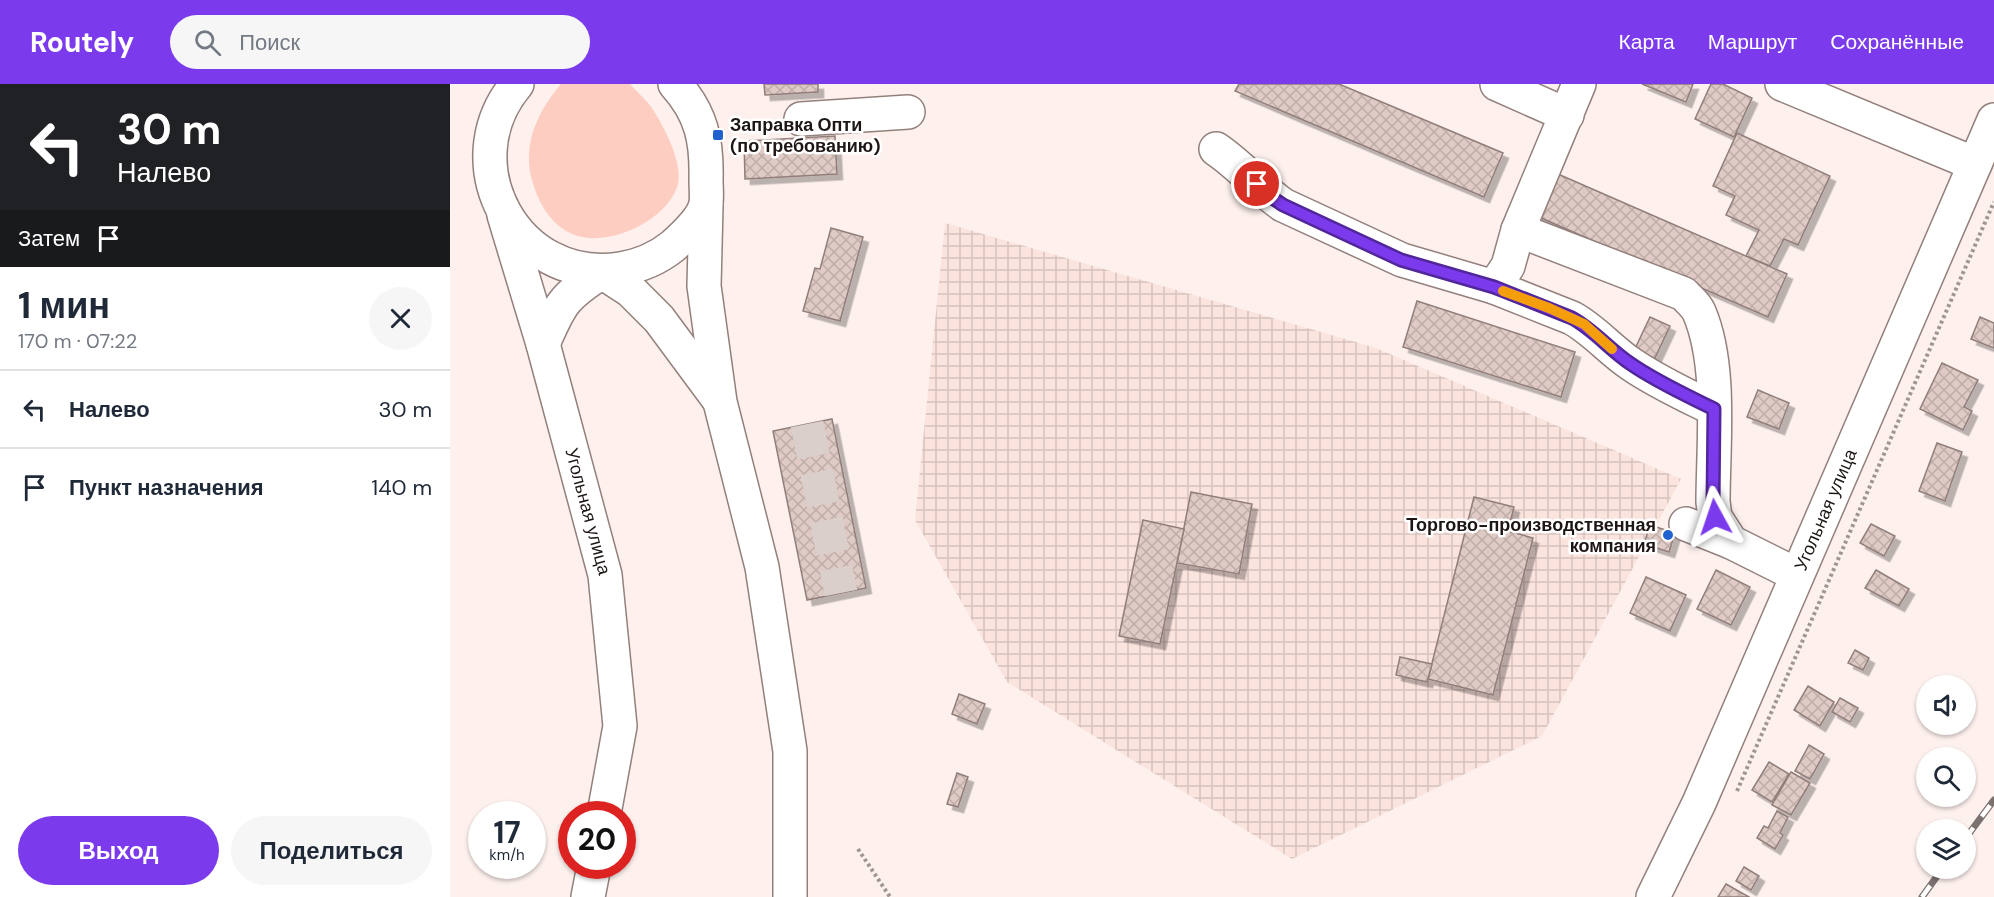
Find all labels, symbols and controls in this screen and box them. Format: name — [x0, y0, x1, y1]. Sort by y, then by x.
search box — [170, 15, 590, 69]
text: Routely — [30, 24, 134, 61]
icon: search — [191, 26, 224, 59]
text: Поиск — [239, 28, 300, 57]
text: Карта — [1619, 28, 1675, 56]
text: Маршрут — [1708, 28, 1797, 56]
text: Сохранённые — [1830, 28, 1964, 56]
text: 30 m — [117, 102, 221, 157]
icon: left — [18, 108, 96, 186]
place label: Заправка Опти (по требованию) — [730, 113, 881, 158]
marker: Заправка Опти (по требованию) — [711, 128, 725, 142]
text: Налево — [117, 155, 211, 190]
pin — [1231, 158, 1282, 209]
icon: arrive — [1240, 167, 1273, 200]
icon: arrive — [92, 222, 125, 255]
text: Затем — [18, 224, 80, 253]
text: 1 мин — [18, 282, 110, 329]
button: close — [369, 287, 432, 350]
text: 170 m · 07:22 — [18, 328, 137, 354]
icon: left — [18, 393, 51, 426]
text: Налево — [69, 395, 150, 424]
text: 30 m — [378, 395, 432, 424]
street label: Угольная улица — [1789, 444, 1863, 574]
street label: Угольная улица — [559, 445, 617, 578]
icon: arrive — [18, 471, 51, 504]
text: Пункт назначения — [69, 473, 264, 502]
text: 140 m — [371, 473, 432, 502]
position arrow — [1683, 485, 1747, 549]
place label: Торгово-производственная компания — [1406, 513, 1656, 558]
marker: Торгово-производственная компания — [1661, 528, 1675, 542]
map controls — [1916, 675, 1976, 879]
button: sound — [1916, 675, 1976, 735]
button: search — [1916, 747, 1976, 807]
speed limit sign: 20 — [558, 801, 636, 879]
text: 17 — [493, 813, 521, 852]
button: Выход — [18, 816, 219, 885]
button: Поделиться — [231, 816, 432, 885]
button: layers — [1916, 819, 1976, 879]
text: km/h — [489, 845, 525, 865]

